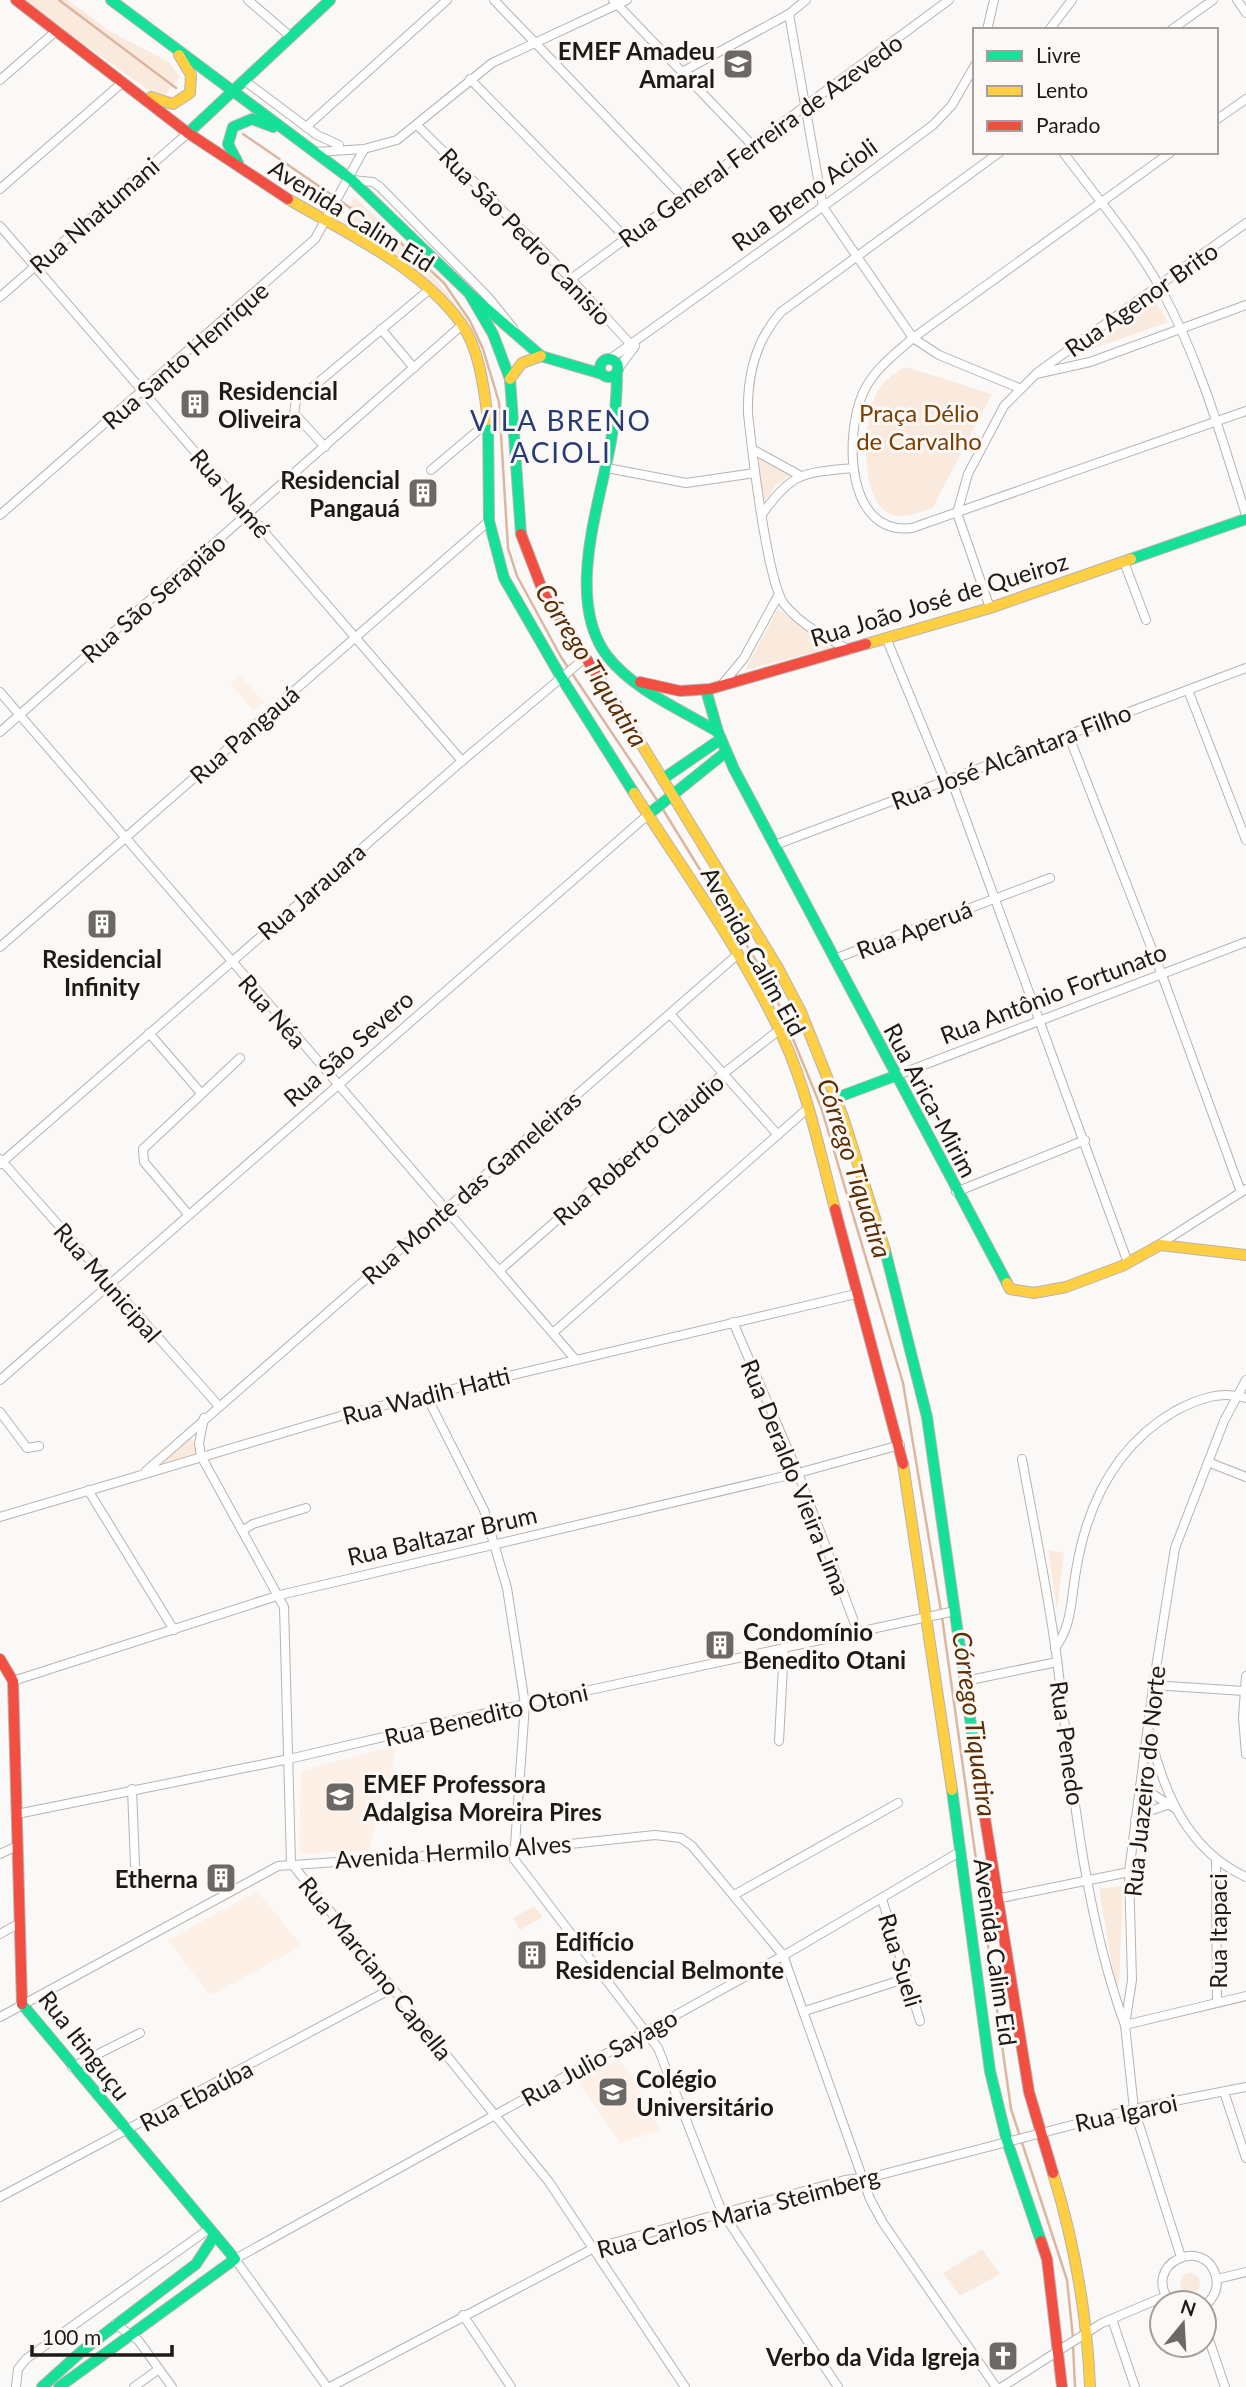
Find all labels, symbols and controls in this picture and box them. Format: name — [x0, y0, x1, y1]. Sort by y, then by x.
street label: Rua General Ferreira de Azevedo — [612, 27, 908, 253]
legend — [973, 28, 1218, 154]
place label: EMEF Amadeu Amaral — [558, 36, 715, 93]
text: Livre — [1036, 42, 1081, 67]
school or university icon: EMEF Amadeu Amaral — [721, 47, 755, 81]
text: Lento — [1036, 77, 1088, 102]
text: Parado — [1036, 112, 1100, 137]
street label: Rua Breno Acioli — [726, 132, 882, 256]
street label: Rua São Pedro Canisio — [434, 141, 618, 331]
street label: Rua Nhatumani — [23, 151, 165, 279]
street label: Avenida Calim Eid — [264, 153, 440, 277]
street label: Rua Agenor Brito — [1059, 236, 1223, 362]
street label: Rua Santo Henrique — [96, 275, 274, 435]
place label: Residencial Oliveira — [218, 376, 338, 433]
building icon: Residencial Oliveira — [178, 387, 212, 421]
park label: Praça Délio de Carvalho — [856, 398, 982, 455]
district label: VILA BRENO ACIOLI — [470, 403, 652, 469]
street label: Rua Namé — [185, 443, 277, 543]
place label: Residencial Pangauá — [280, 465, 400, 522]
building icon: Residencial Pangauá — [406, 476, 440, 510]
street label: Rua São Serapião — [75, 528, 231, 668]
street label: Rua João José de Queiroz — [807, 546, 1071, 652]
water label: Córrego Tiquatira — [529, 577, 655, 753]
street label: Rua Pangauá — [184, 679, 304, 789]
street label: Rua José Alcântara Filho — [887, 697, 1135, 815]
street label: Rua Jarauara — [251, 836, 371, 946]
street label: Avenida Calim Eid — [696, 861, 812, 1041]
street label: Rua Aperuá — [852, 894, 976, 964]
building icon: Residencial Infinity — [85, 907, 119, 941]
street label: Rua Antônio Fortunato — [936, 936, 1170, 1050]
place label: Residencial Infinity — [42, 944, 162, 1001]
street label: Rua Néa — [233, 968, 313, 1054]
street label: Rua São Severo — [277, 984, 419, 1112]
street label: Rua Arica-Mirim — [878, 1018, 984, 1182]
street label: Rua Roberto Claudio — [547, 1067, 729, 1231]
water label: Córrego Tiquatira — [811, 1074, 899, 1262]
street label: Rua Monte das Gameleiras — [356, 1084, 586, 1290]
street label: Rua Municipal — [48, 1216, 168, 1348]
street label: Rua Deraldo Vieira Lima — [735, 1355, 857, 1599]
street label: Rua Wadih Hatti — [339, 1360, 513, 1430]
street label: Rua Baltazar Brum — [344, 1499, 540, 1571]
place label: Condomínio Benedito Otani — [743, 1617, 906, 1674]
building icon: Condomínio Benedito Otani — [703, 1628, 737, 1662]
water label: Córrego Tiquatira — [946, 1629, 1004, 1819]
street label: Rua Juazeiro do Norte — [1117, 1664, 1171, 1898]
street label: Rua Benedito Otoni — [381, 1676, 591, 1752]
street label: Rua Penedo — [1045, 1679, 1091, 1807]
place label: EMEF Professora Adalgisa Moreira Pires — [362, 1769, 602, 1826]
school or university icon: EMEF Professora Adalgisa Moreira Pires — [323, 1780, 357, 1814]
street label: Avenida Hermilo Alves — [334, 1828, 572, 1874]
street label: Avenida Calim Eid — [968, 1856, 1024, 2048]
building icon: Etherna — [204, 1861, 238, 1895]
place label: Etherna — [115, 1864, 198, 1893]
street label: Rua Marciano Capella — [293, 1870, 459, 2066]
street label: Rua Itapaci — [1203, 1873, 1232, 1989]
street label: Rua Sueli — [873, 1910, 929, 2010]
place label: Edifício Residencial Belmonte — [555, 1927, 784, 1984]
building icon: Edifício Residencial Belmonte — [515, 1938, 549, 1972]
street label: Rua Itinguçu — [33, 1984, 137, 2106]
street label: Rua Julio Sayago — [516, 2002, 682, 2112]
street label: Rua Ebaúba — [135, 2053, 257, 2137]
place label: Colégio Universitário — [636, 2064, 774, 2121]
school or university icon: Colégio Universitário — [596, 2075, 630, 2109]
street label: Rua Igaroi — [1072, 2087, 1180, 2137]
street label: Rua Carlos Maria Steimberg — [594, 2160, 882, 2264]
north arrow — [1148, 2289, 1218, 2359]
text: N — [1178, 2294, 1199, 2321]
scale bar — [32, 2314, 172, 2358]
text: 100 m — [42, 2324, 101, 2349]
church icon: Verbo da Vida Igreja — [986, 2339, 1020, 2373]
place label: Verbo da Vida Igreja — [765, 2342, 980, 2371]

